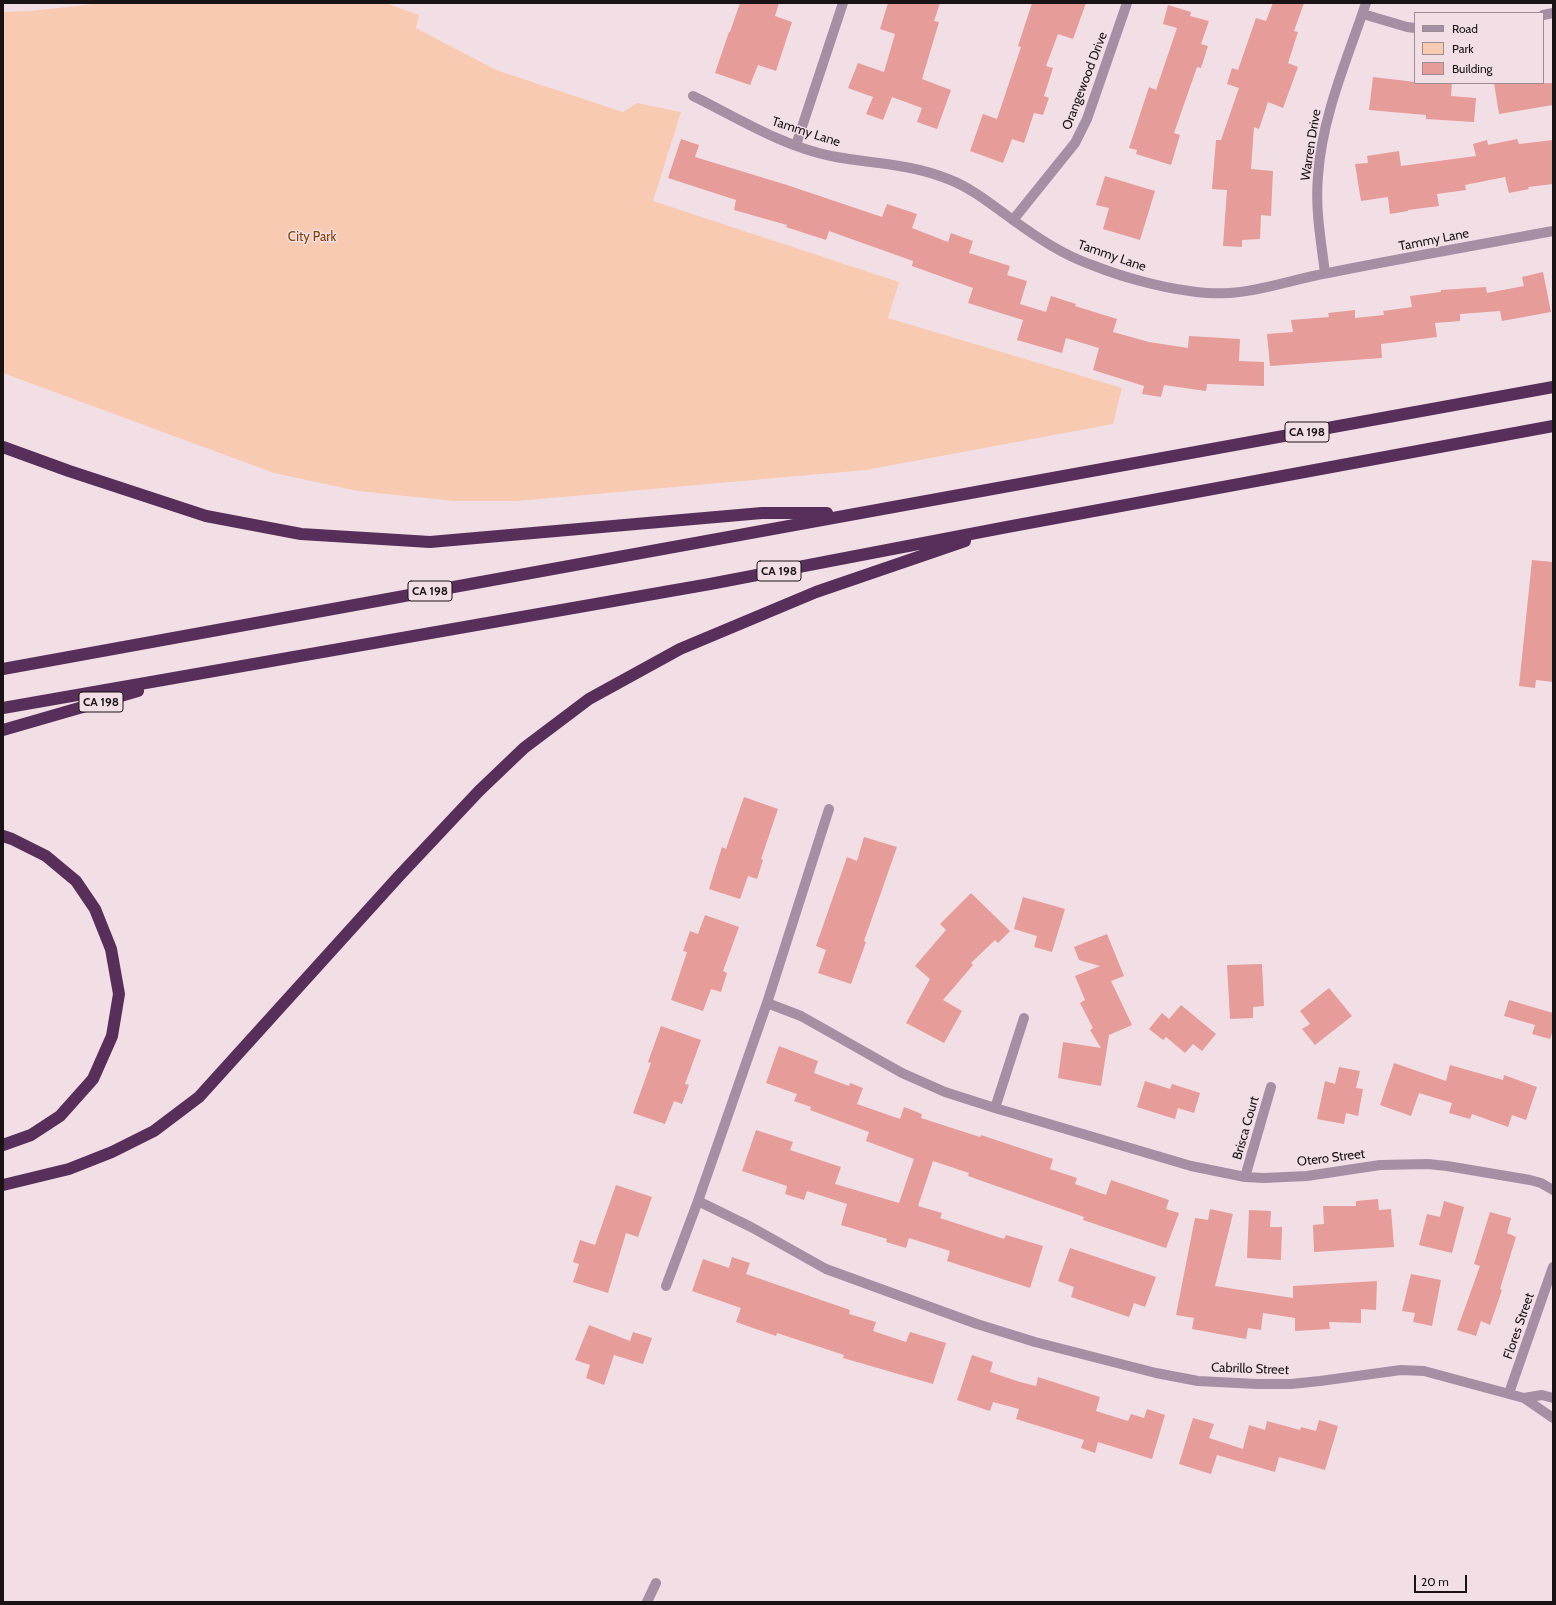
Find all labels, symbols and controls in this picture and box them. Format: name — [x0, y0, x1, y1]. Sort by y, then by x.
legend — [1414, 12, 1544, 84]
text: Road — [1452, 21, 1478, 36]
street label: Orangewood Drive — [1059, 30, 1111, 132]
text: Park — [1452, 41, 1474, 56]
text: Building — [1452, 61, 1493, 76]
street label: Warren Drive — [1298, 108, 1324, 182]
street label: Tammy Lane — [770, 114, 842, 150]
street label: Tammy Lane — [1398, 226, 1470, 254]
park label: City Park — [288, 229, 336, 245]
street label: Tammy Lane — [1076, 237, 1148, 275]
road number: CA 198 — [1285, 422, 1329, 442]
road number: CA 198 — [757, 561, 801, 581]
road number: CA 198 — [408, 581, 452, 601]
road number: CA 198 — [79, 692, 123, 712]
street label: Brisca Court — [1230, 1094, 1262, 1162]
street label: Otero Street — [1296, 1146, 1366, 1170]
street label: Flores Street — [1500, 1291, 1538, 1361]
street label: Cabrillo Street — [1211, 1360, 1289, 1378]
scale bar — [1416, 1567, 1469, 1593]
text: 20 m — [1421, 1574, 1449, 1589]

